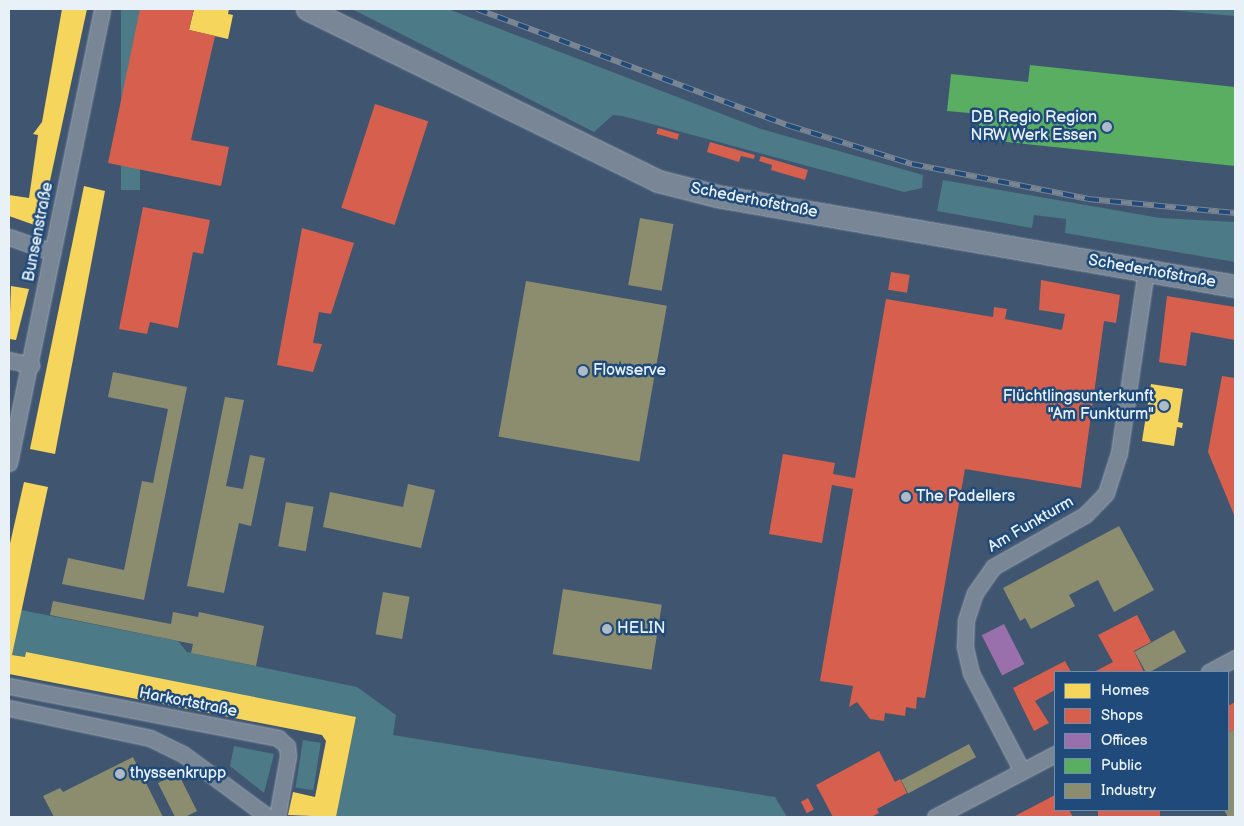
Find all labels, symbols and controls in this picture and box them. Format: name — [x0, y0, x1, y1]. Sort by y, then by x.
place label: DB Regio Region NRW Werk Essen — [970, 108, 1097, 146]
marker: DB Regio Region NRW Werk Essen — [1101, 121, 1113, 133]
street label: Schederhofstraße — [689, 179, 819, 223]
street label: Bunsenstraße — [20, 181, 58, 283]
street label: Schederhofstraße — [1087, 251, 1217, 293]
place label: Flowserve — [593, 361, 666, 381]
marker: Flowserve — [577, 365, 589, 377]
place label: Flüchtlingsunterkunft "Am Funkturm" — [1003, 387, 1154, 425]
marker: Flüchtlingsunterkunft "Am Funkturm" — [1158, 400, 1170, 412]
place label: The Padellers — [916, 487, 1015, 507]
marker: The Padellers — [900, 491, 912, 503]
street label: Am Funkturm — [985, 493, 1077, 557]
place label: HELIN — [617, 619, 665, 639]
marker: HELIN — [601, 623, 613, 635]
legend — [1054, 671, 1229, 811]
text: Homes — [1101, 681, 1149, 700]
street label: Harkortstraße — [137, 684, 239, 722]
text: Shops — [1101, 706, 1143, 725]
text: Offices — [1101, 731, 1147, 750]
text: Public — [1101, 756, 1142, 775]
place label: thyssenkrupp — [130, 764, 226, 784]
marker: thyssenkrupp — [114, 768, 126, 780]
text: Industry — [1101, 781, 1156, 800]

